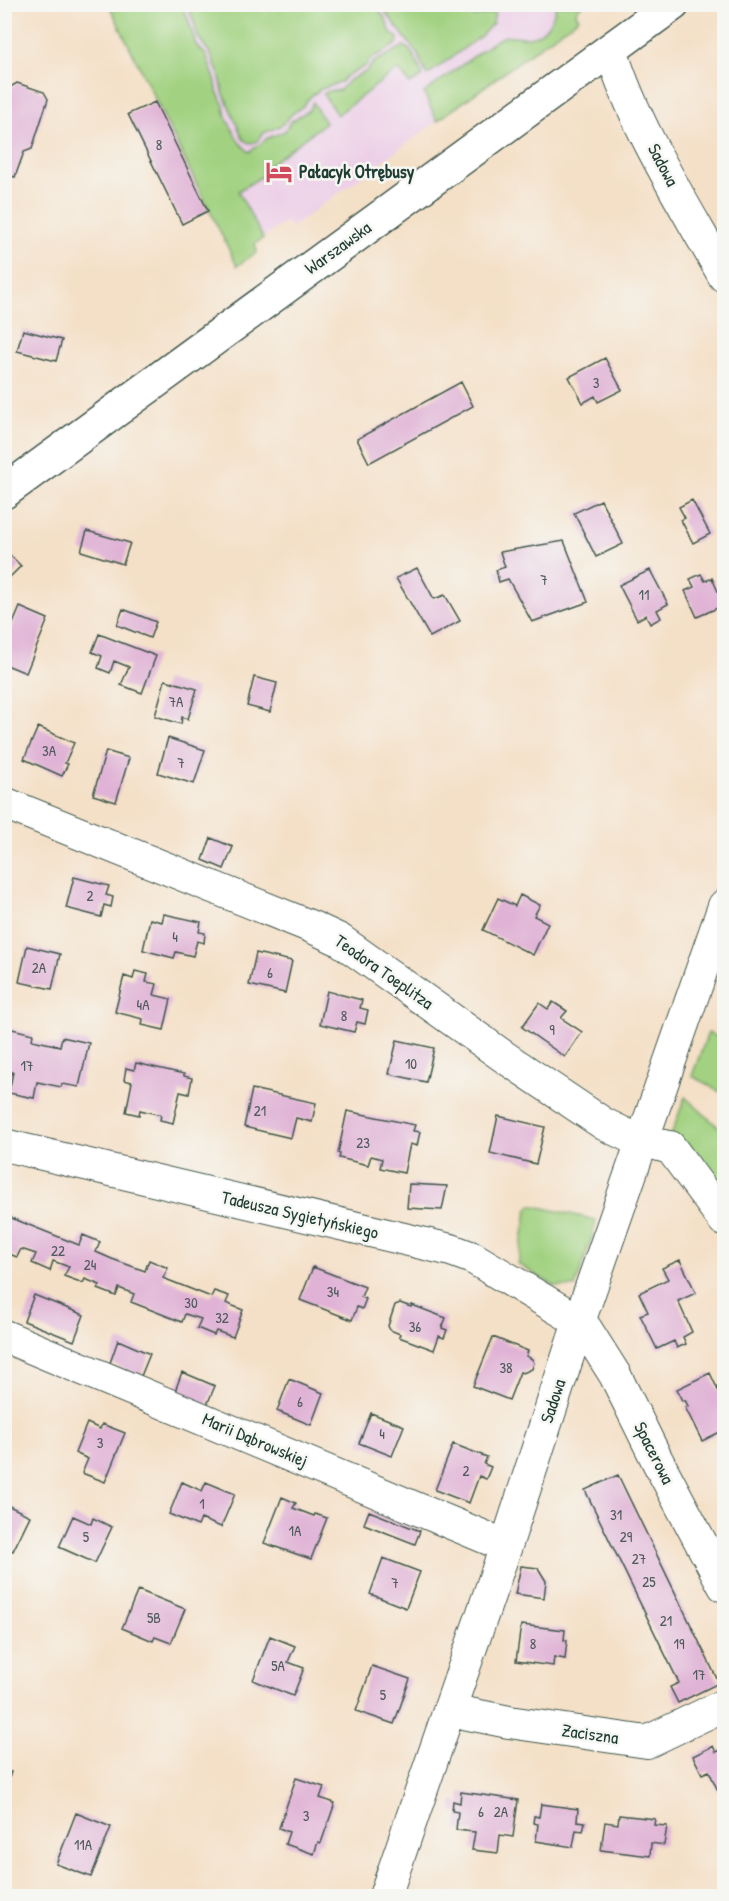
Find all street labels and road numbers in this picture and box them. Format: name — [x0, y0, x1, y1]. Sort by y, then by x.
street label: Sadowa — [642, 139, 685, 190]
street label: Warszawska — [299, 215, 376, 280]
street label: Teodora Toeplitza — [330, 928, 439, 1015]
street label: Tadeusza Sygietyńskiego — [219, 1184, 381, 1245]
street label: Sadowa — [534, 1376, 571, 1426]
street label: Marii Dąbrowskiej — [199, 1406, 312, 1473]
street label: Spacerowa — [628, 1417, 681, 1488]
street label: Zaciszna — [560, 1717, 620, 1750]

